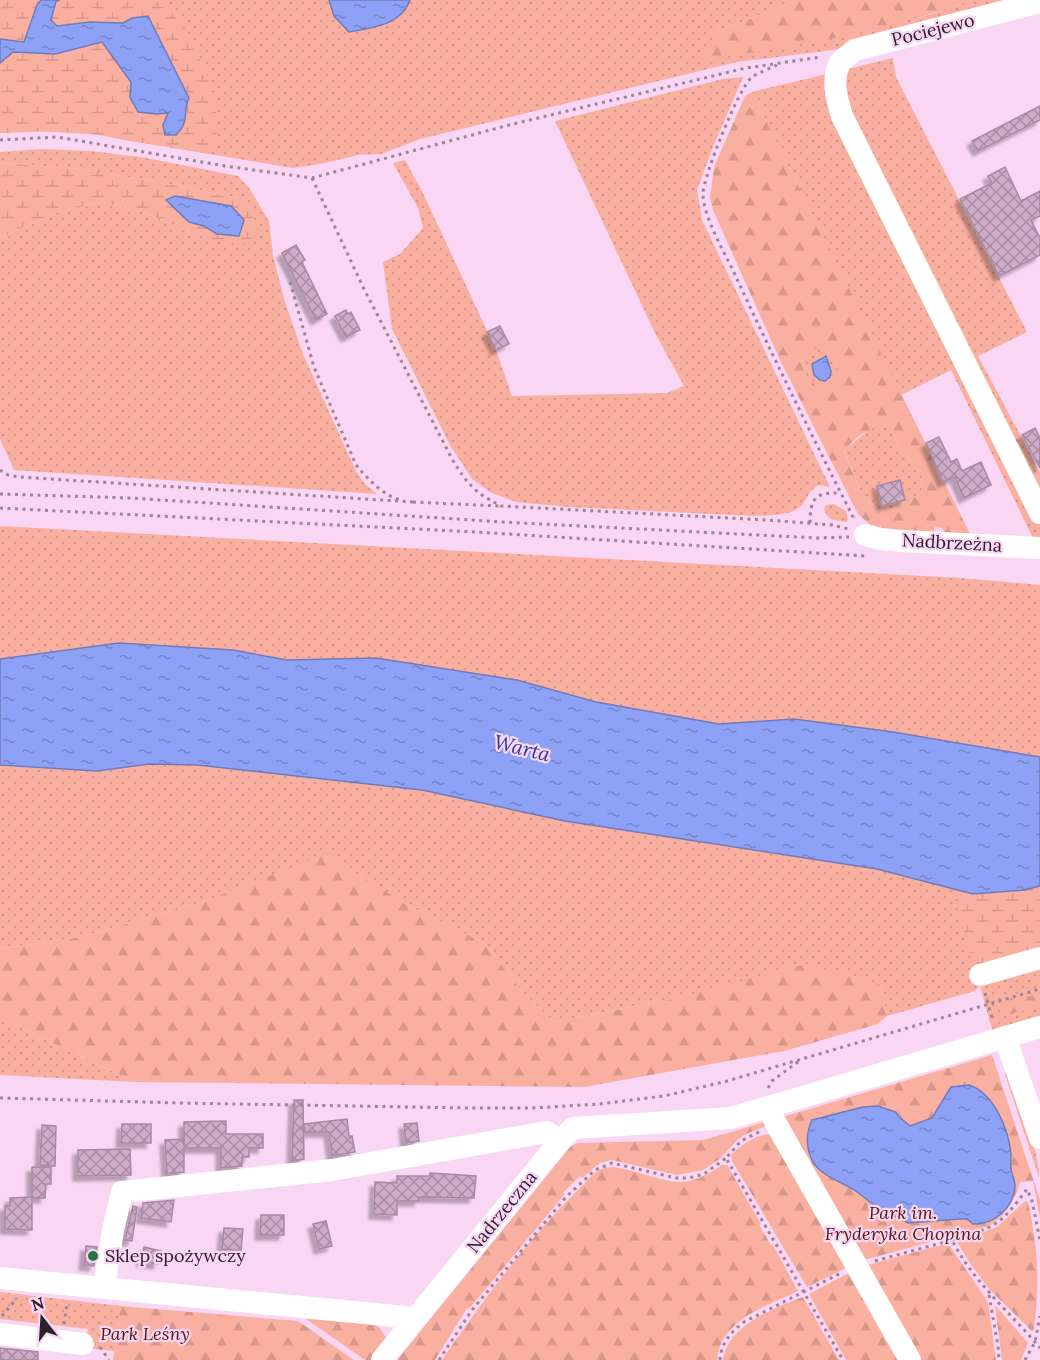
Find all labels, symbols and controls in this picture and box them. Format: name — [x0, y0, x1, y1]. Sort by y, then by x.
street label: Pociejewo — [889, 8, 977, 51]
street label: Nadbrzeżna — [901, 528, 1003, 557]
water label: Warta — [491, 729, 553, 767]
street label: Nadrzeczna — [462, 1166, 542, 1257]
park label: Park im. Fryderyka Chopina — [825, 1201, 981, 1245]
place label: Sklep spożywczy — [105, 1244, 246, 1267]
marker: Sklep spożywczy — [86, 1249, 100, 1263]
north arrow — [12, 1288, 72, 1348]
text: N — [29, 1292, 46, 1315]
park label: Park Leśny — [100, 1322, 190, 1345]

